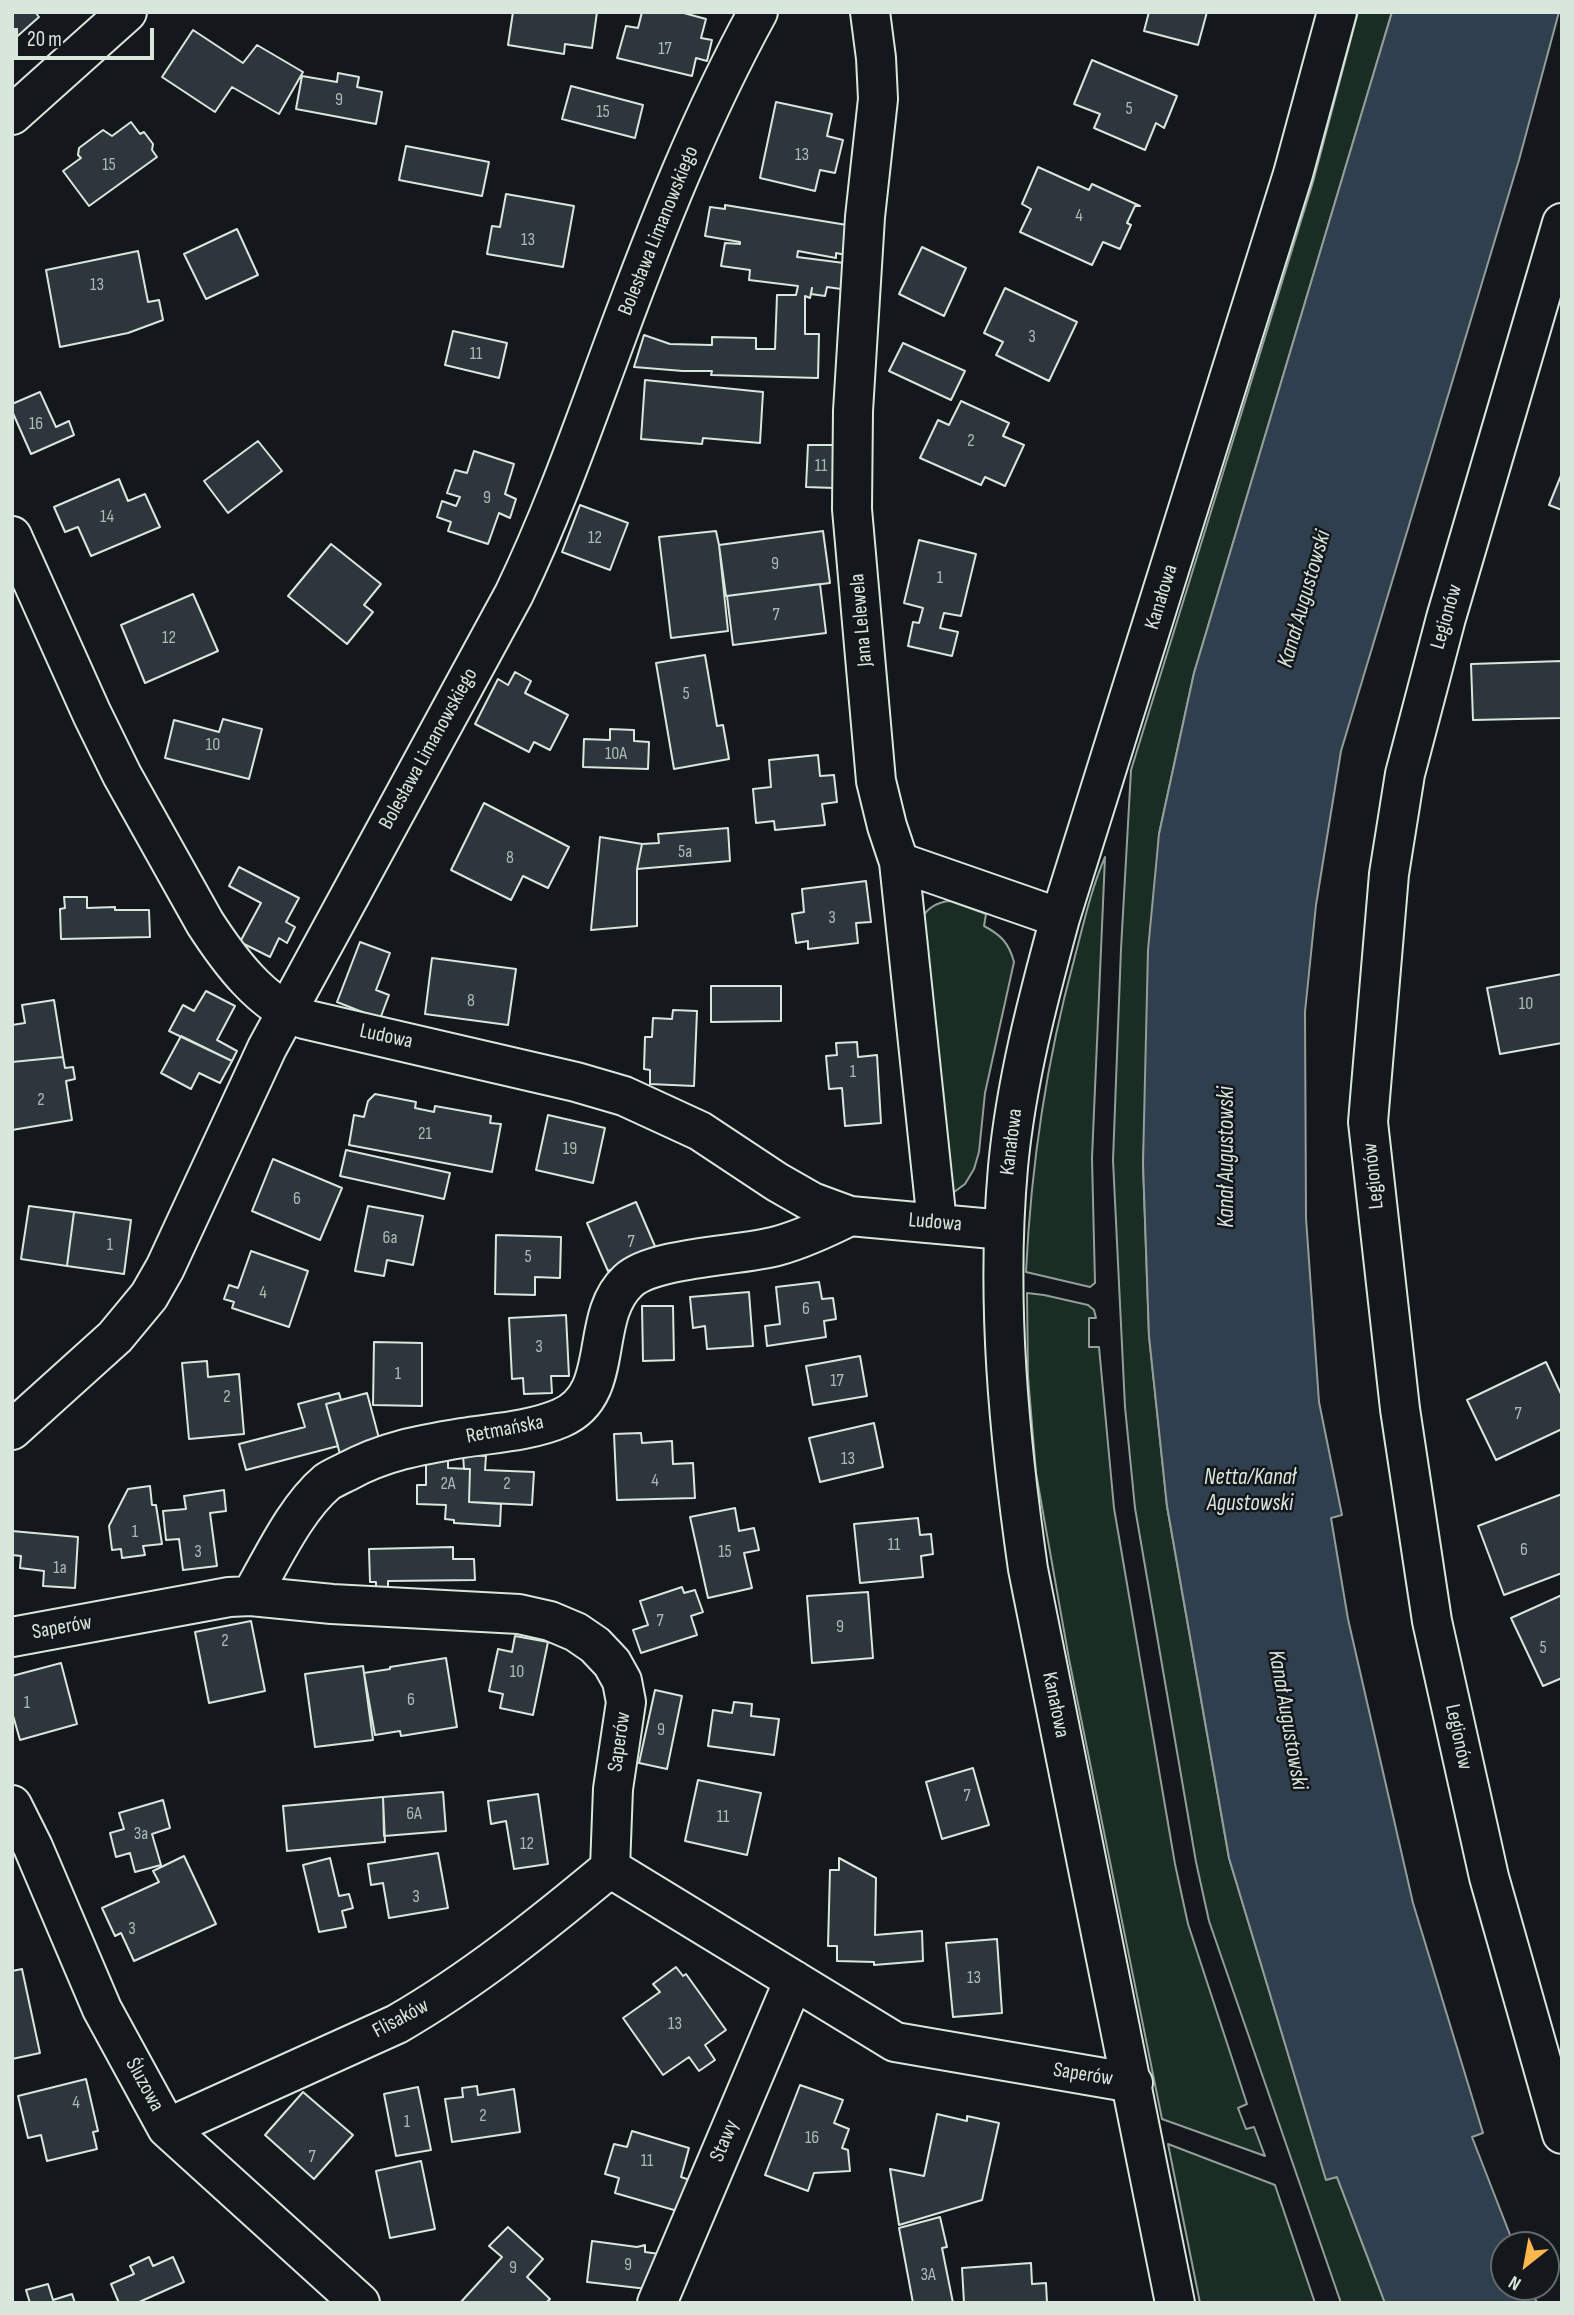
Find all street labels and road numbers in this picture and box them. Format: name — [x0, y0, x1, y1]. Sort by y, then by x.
street label: Bolesława Limanowskiego — [614, 143, 704, 319]
street label: Kanałowa — [1140, 561, 1184, 633]
street label: Jana Lelewela — [845, 572, 879, 668]
street label: Legionów — [1426, 582, 1468, 652]
street label: Bolesława Limanowskiego — [374, 664, 484, 834]
street label: Ludowa — [357, 1019, 415, 1055]
street label: Kanałowa — [995, 1107, 1029, 1177]
street label: Legionów — [1358, 1142, 1390, 1210]
street label: Ludowa — [907, 1208, 963, 1238]
street label: Retmańska — [464, 1410, 546, 1450]
street label: Saperów — [30, 1610, 94, 1646]
street label: Kanałowa — [1036, 1670, 1074, 1740]
street label: Legionów — [1439, 1702, 1477, 1772]
street label: Saperów — [603, 1710, 637, 1774]
street label: Flisaków — [369, 1994, 433, 2044]
street label: Śluzowa — [119, 2054, 169, 2116]
street label: Saperów — [1051, 2058, 1115, 2092]
street label: Stawy — [705, 2116, 745, 2166]

